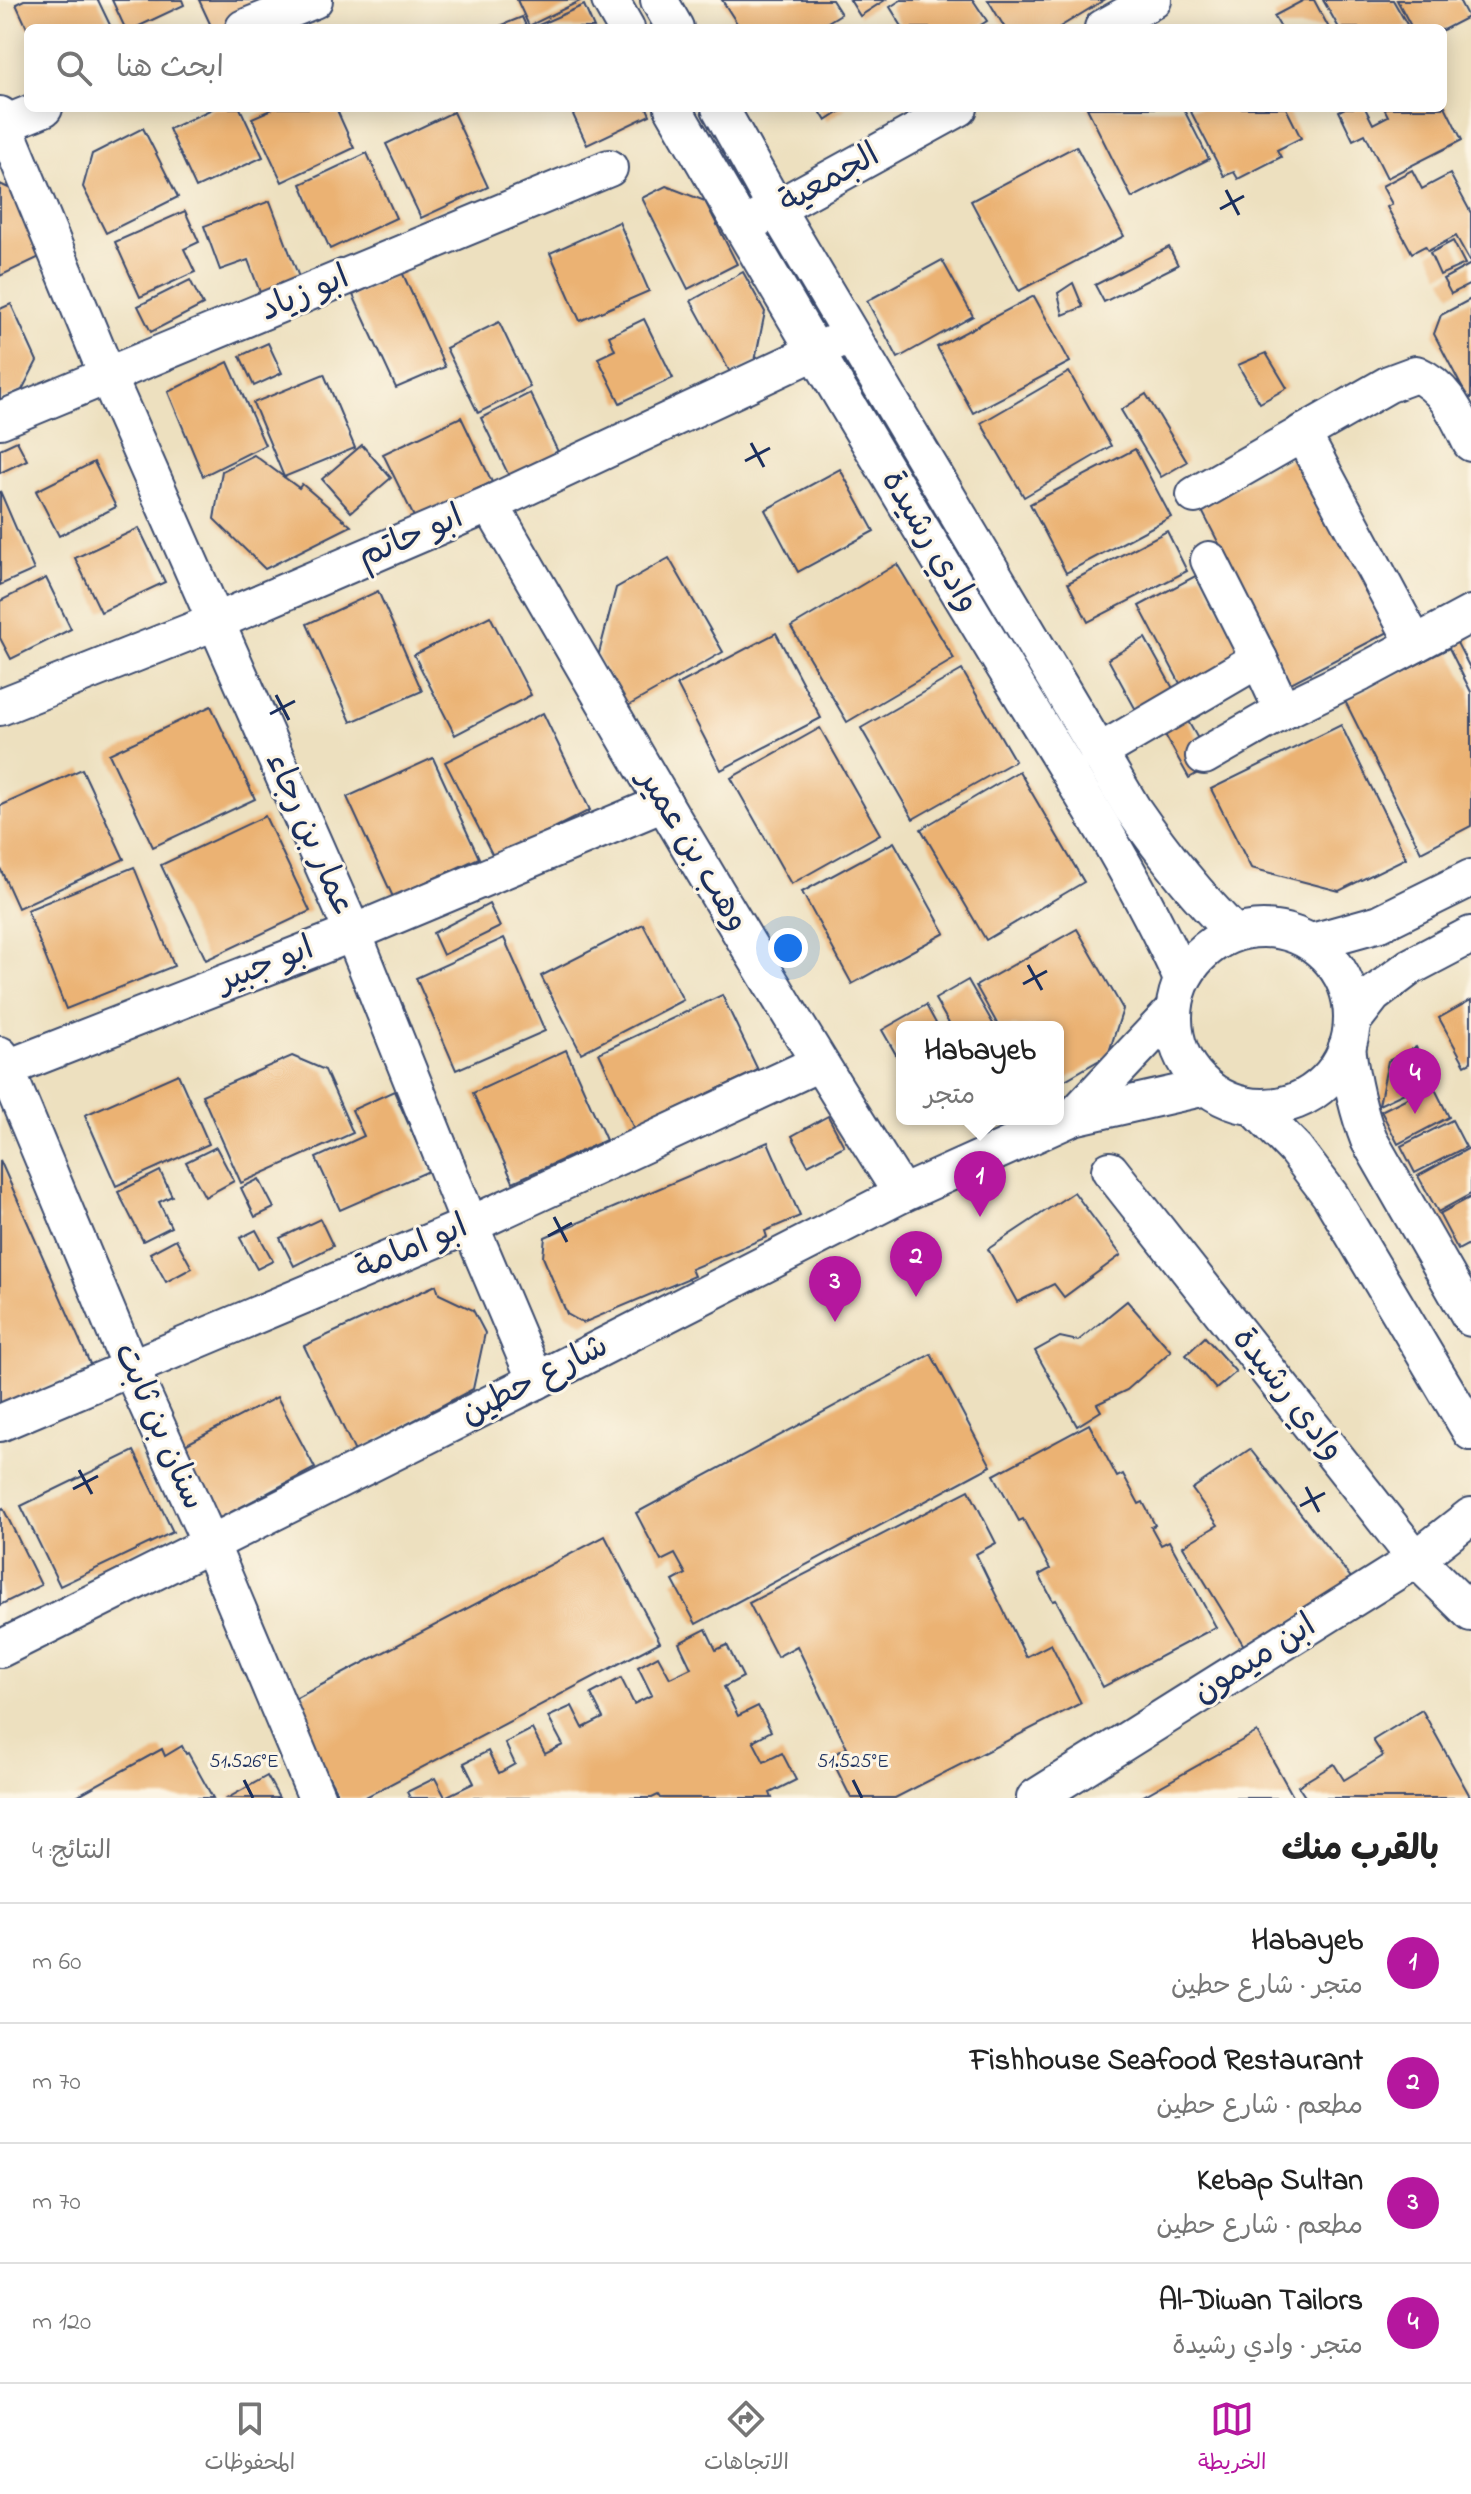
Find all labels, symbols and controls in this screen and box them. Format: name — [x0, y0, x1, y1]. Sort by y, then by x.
search box — [24, 24, 1447, 112]
icon: search — [52, 46, 96, 90]
text: ابحث هنا — [116, 47, 224, 91]
street label: الجمعية — [770, 132, 890, 228]
street label: ابو زياد — [252, 254, 358, 336]
street label: وادي رشيدة — [867, 461, 991, 623]
street label: ابو حاتم — [350, 493, 472, 583]
street label: عمار بن رجاء — [250, 744, 368, 926]
street label: وهب بن عمير — [622, 757, 761, 942]
street label: ابو جبير — [208, 925, 322, 1008]
your location — [768, 928, 808, 968]
popup — [896, 1021, 1064, 1125]
text: Habayeb — [924, 1030, 1036, 1074]
pin: 4 — [1389, 1048, 1441, 1114]
text: متجر — [924, 1078, 975, 1116]
pin: 1 — [954, 1151, 1006, 1217]
street label: ابو امامة — [348, 1203, 476, 1295]
pin: 2 — [890, 1231, 942, 1297]
pin: 3 — [809, 1256, 861, 1322]
street label: وادي رشيدة — [1218, 1317, 1356, 1473]
street label: شارع حطين — [452, 1322, 618, 1440]
street label: سنان بن ثابت — [99, 1335, 217, 1519]
street label: ابن ميمون — [1183, 1602, 1327, 1718]
text: 51.526°E — [209, 1748, 279, 1777]
text: 51.525°E — [817, 1748, 889, 1777]
text: بالقرب منك — [1281, 1826, 1439, 1876]
text: النتائج: 4 — [32, 1833, 111, 1871]
text: Habayeb — [1251, 1920, 1363, 1964]
text: 60 m — [32, 1944, 81, 1982]
text: 1 — [1409, 1944, 1417, 1982]
text: متجر · شارع حطين — [1171, 1968, 1363, 2006]
text: Fishhouse Seafood Restaurant — [970, 2040, 1363, 2084]
text: 70 m — [32, 2064, 81, 2102]
text: 2 — [1407, 2064, 1419, 2102]
text: مطعم · شارع حطين — [1156, 2088, 1363, 2126]
text: Kebap Sultan — [1197, 2160, 1363, 2204]
text: 70 m — [32, 2184, 81, 2222]
text: 3 — [1408, 2184, 1418, 2222]
text: مطعم · شارع حطين — [1156, 2208, 1363, 2246]
text: Al-Diwan Tailors — [1159, 2280, 1363, 2324]
text: 120 m — [32, 2304, 91, 2342]
text: 4 — [1408, 2304, 1418, 2342]
text: متجر · وادي رشيدة — [1172, 2328, 1363, 2366]
tab: المحفوظات — [204, 2397, 295, 2481]
tab: الاتجاهات — [704, 2397, 789, 2481]
tab: الخريطة — [1198, 2397, 1267, 2481]

